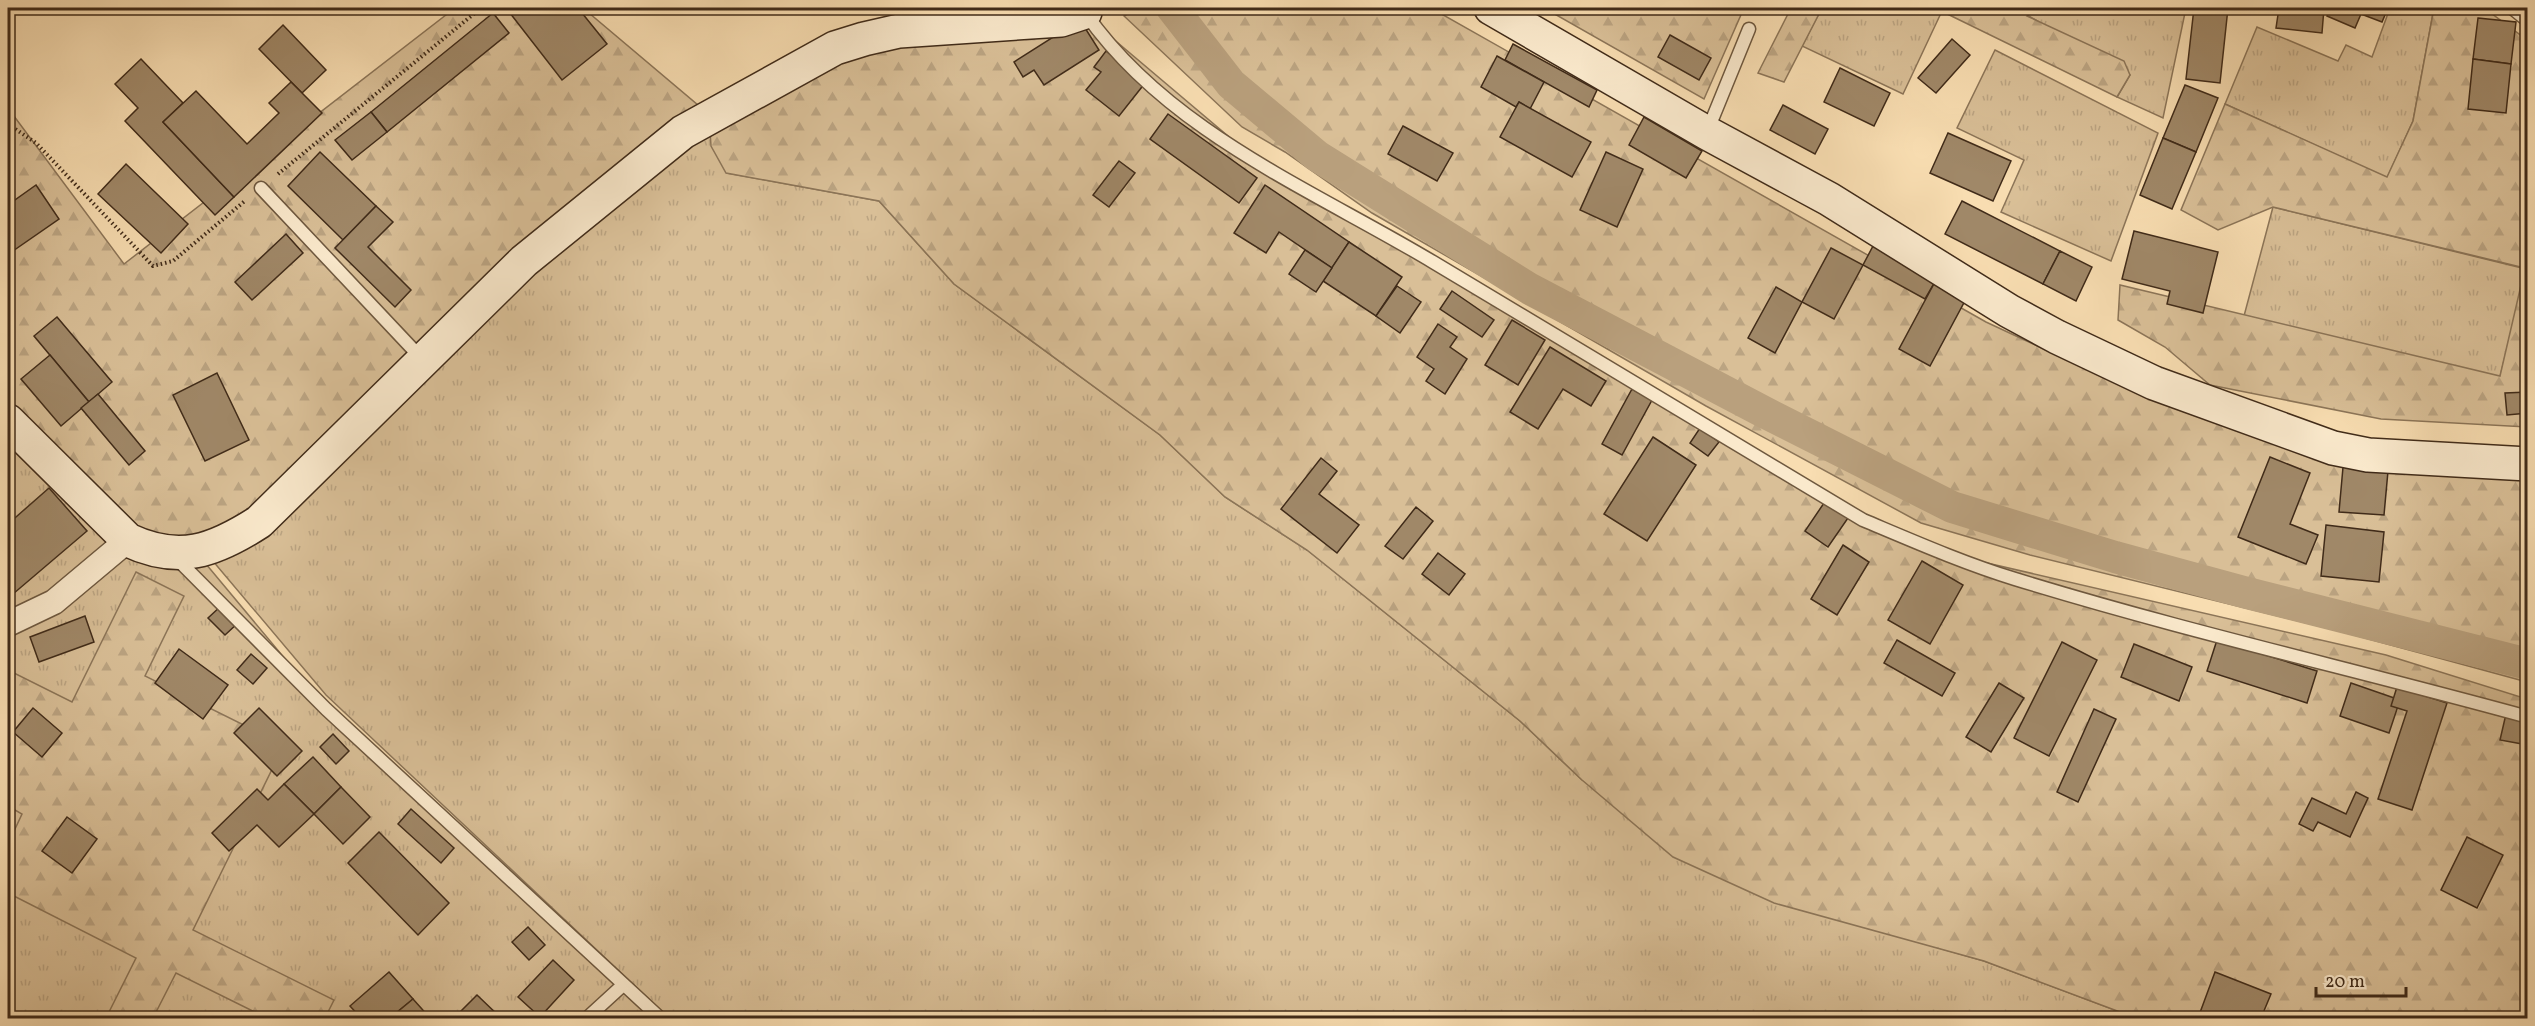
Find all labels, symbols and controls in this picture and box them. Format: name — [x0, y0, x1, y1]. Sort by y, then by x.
scale bar — [2316, 960, 2406, 998]
text: 20 m — [2325, 970, 2365, 995]

